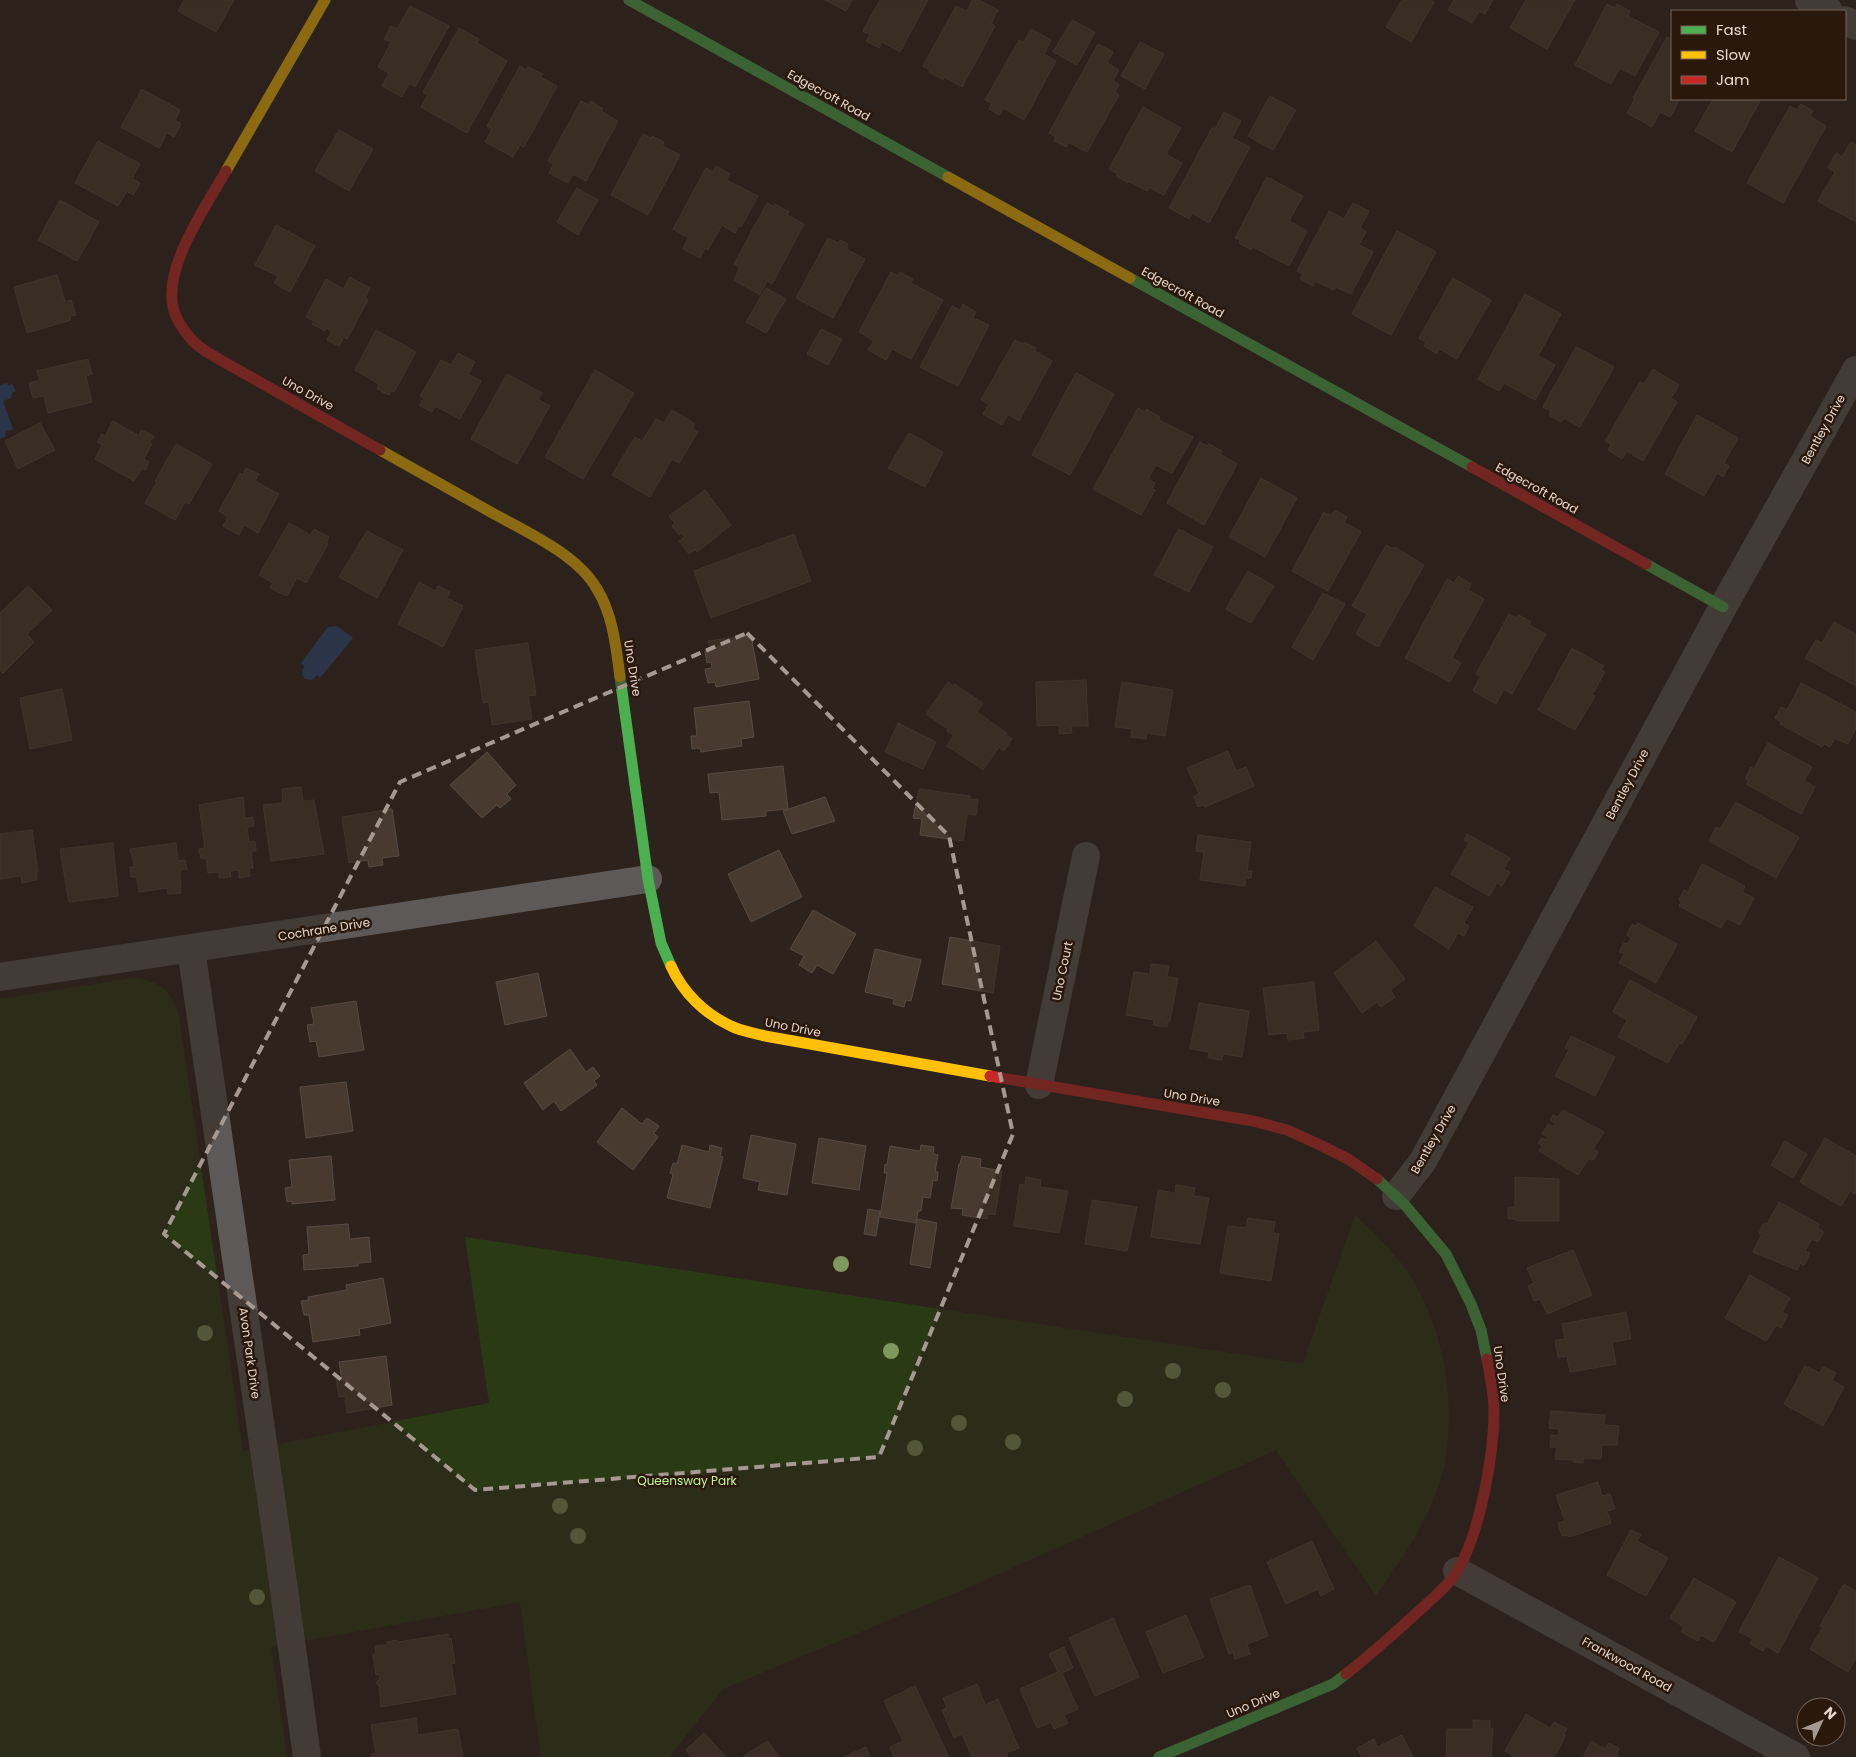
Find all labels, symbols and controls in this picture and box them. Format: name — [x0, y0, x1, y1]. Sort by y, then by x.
legend — [1671, 10, 1846, 100]
text: Fast — [1716, 19, 1747, 40]
text: Slow — [1716, 44, 1751, 65]
street label: Edgecroft Road — [785, 65, 873, 125]
text: Jam — [1716, 69, 1750, 90]
street label: Edgecroft Road — [1139, 262, 1227, 322]
street label: Uno Drive — [279, 372, 337, 414]
street label: Bentley Drive — [1797, 391, 1849, 467]
street label: Edgecroft Road — [1493, 458, 1581, 518]
street label: Uno Drive — [620, 639, 646, 697]
street label: Bentley Drive — [1601, 746, 1653, 822]
street label: Cochrane Drive — [277, 913, 371, 945]
street label: Uno Court — [1047, 940, 1077, 1002]
street label: Uno Drive — [764, 1013, 822, 1041]
street label: Uno Drive — [1163, 1084, 1221, 1110]
street label: Bentley Drive — [1406, 1101, 1460, 1177]
street label: Avon Park Drive — [235, 1306, 265, 1400]
street label: Uno Drive — [1490, 1345, 1514, 1403]
park label: Queensway Park — [637, 1472, 738, 1489]
street label: Frankwood Road — [1579, 1632, 1675, 1696]
street label: Uno Drive — [1224, 1684, 1282, 1722]
north arrow — [1796, 1697, 1846, 1747]
text: N — [1820, 1702, 1841, 1724]

